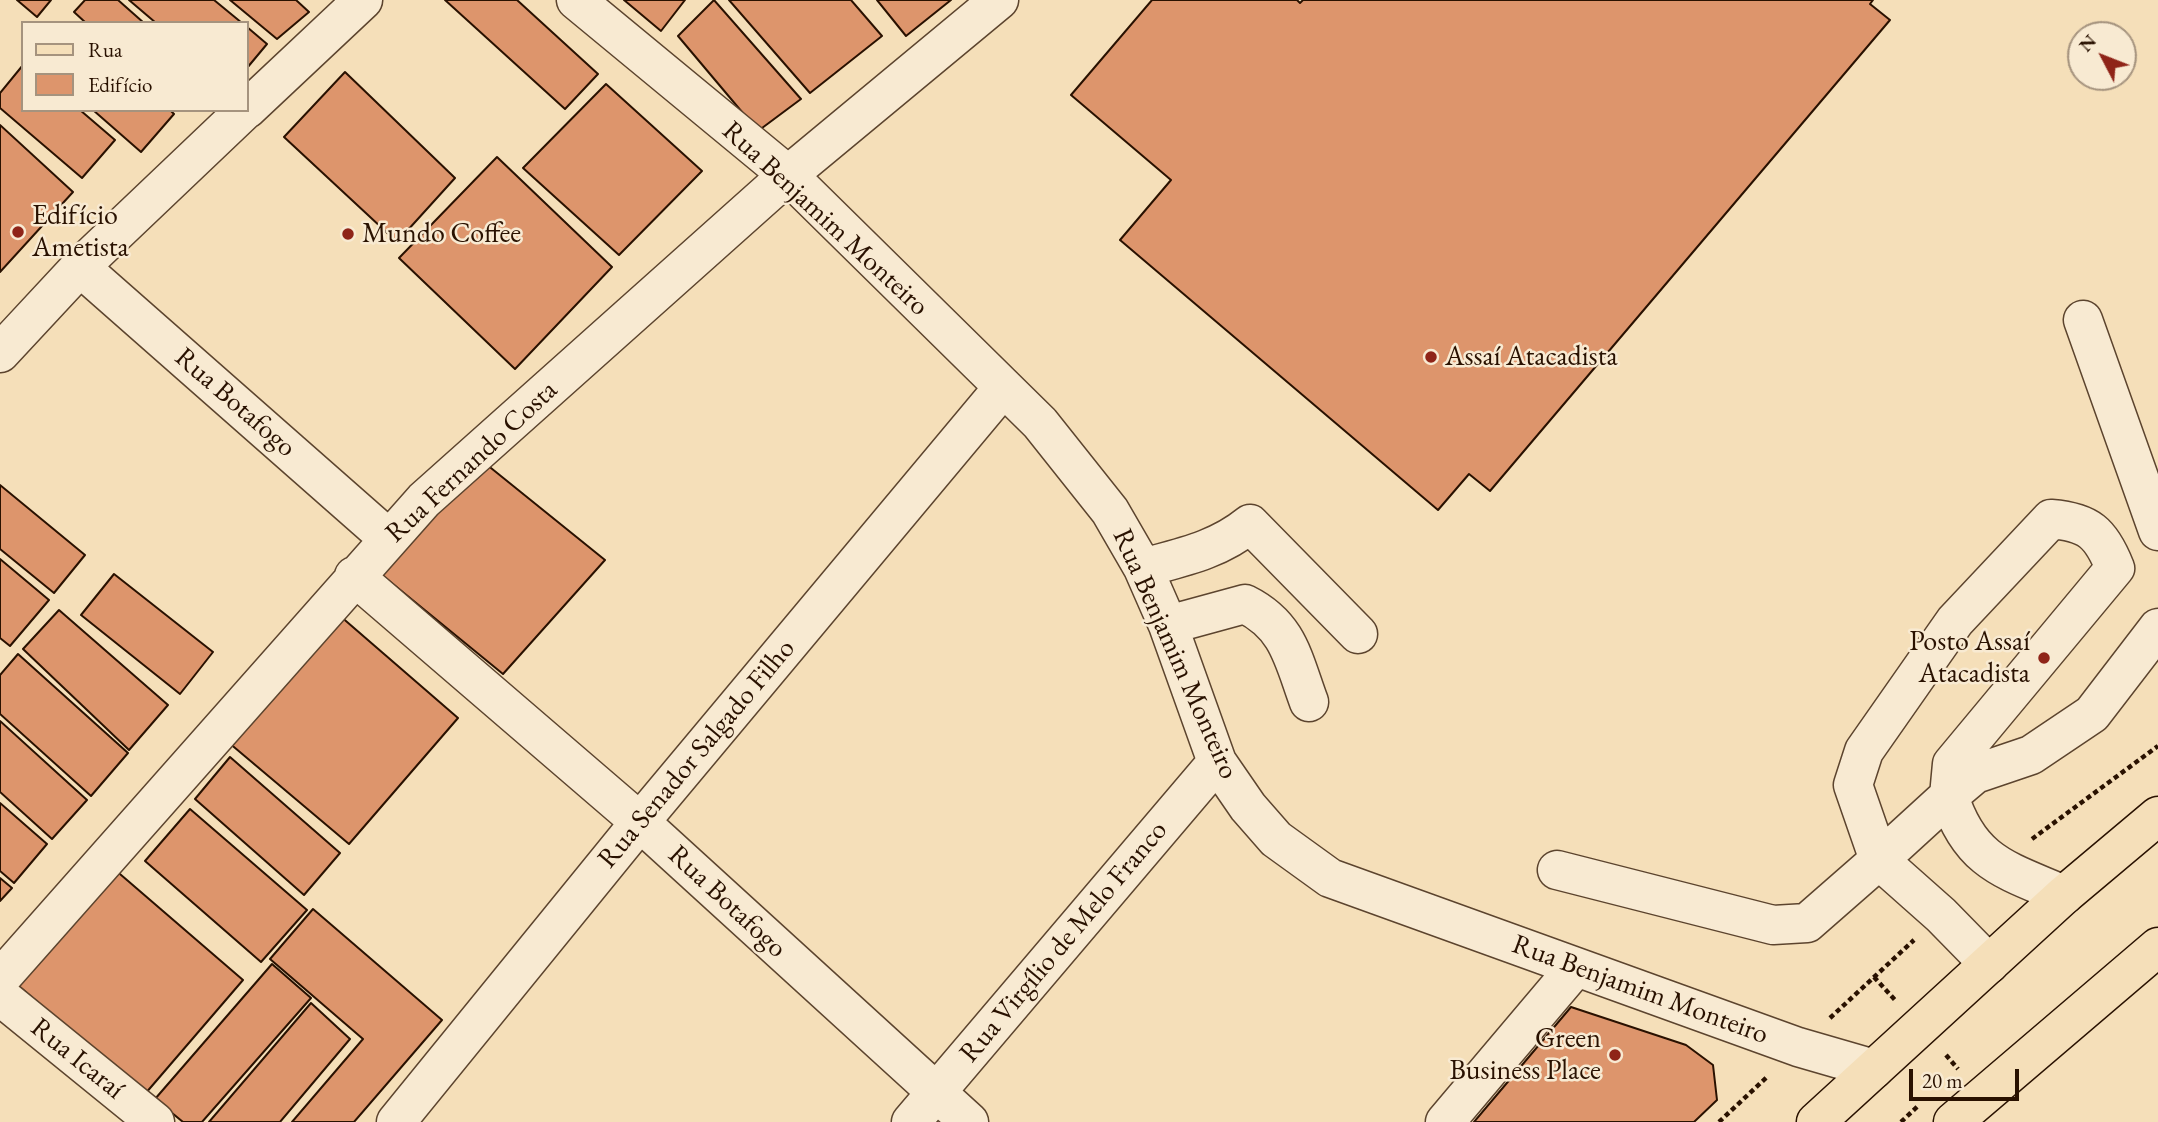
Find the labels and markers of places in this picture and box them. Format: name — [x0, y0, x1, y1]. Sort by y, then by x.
place label: Edifício Ametista — [32, 199, 129, 265]
place label: Mundo Coffee — [362, 217, 521, 251]
marker: Edifício Ametista — [10, 224, 26, 240]
marker: Mundo Coffee — [340, 226, 356, 242]
place label: Assaí Atacadista — [1445, 340, 1618, 374]
marker: Assaí Atacadista — [1423, 349, 1439, 365]
place label: Posto Assaí Atacadista — [1909, 625, 2030, 691]
marker: Posto Assaí Atacadista — [2036, 650, 2052, 666]
place label: Green Business Place — [1449, 1022, 1601, 1088]
marker: Green Business Place — [1607, 1047, 1623, 1063]

